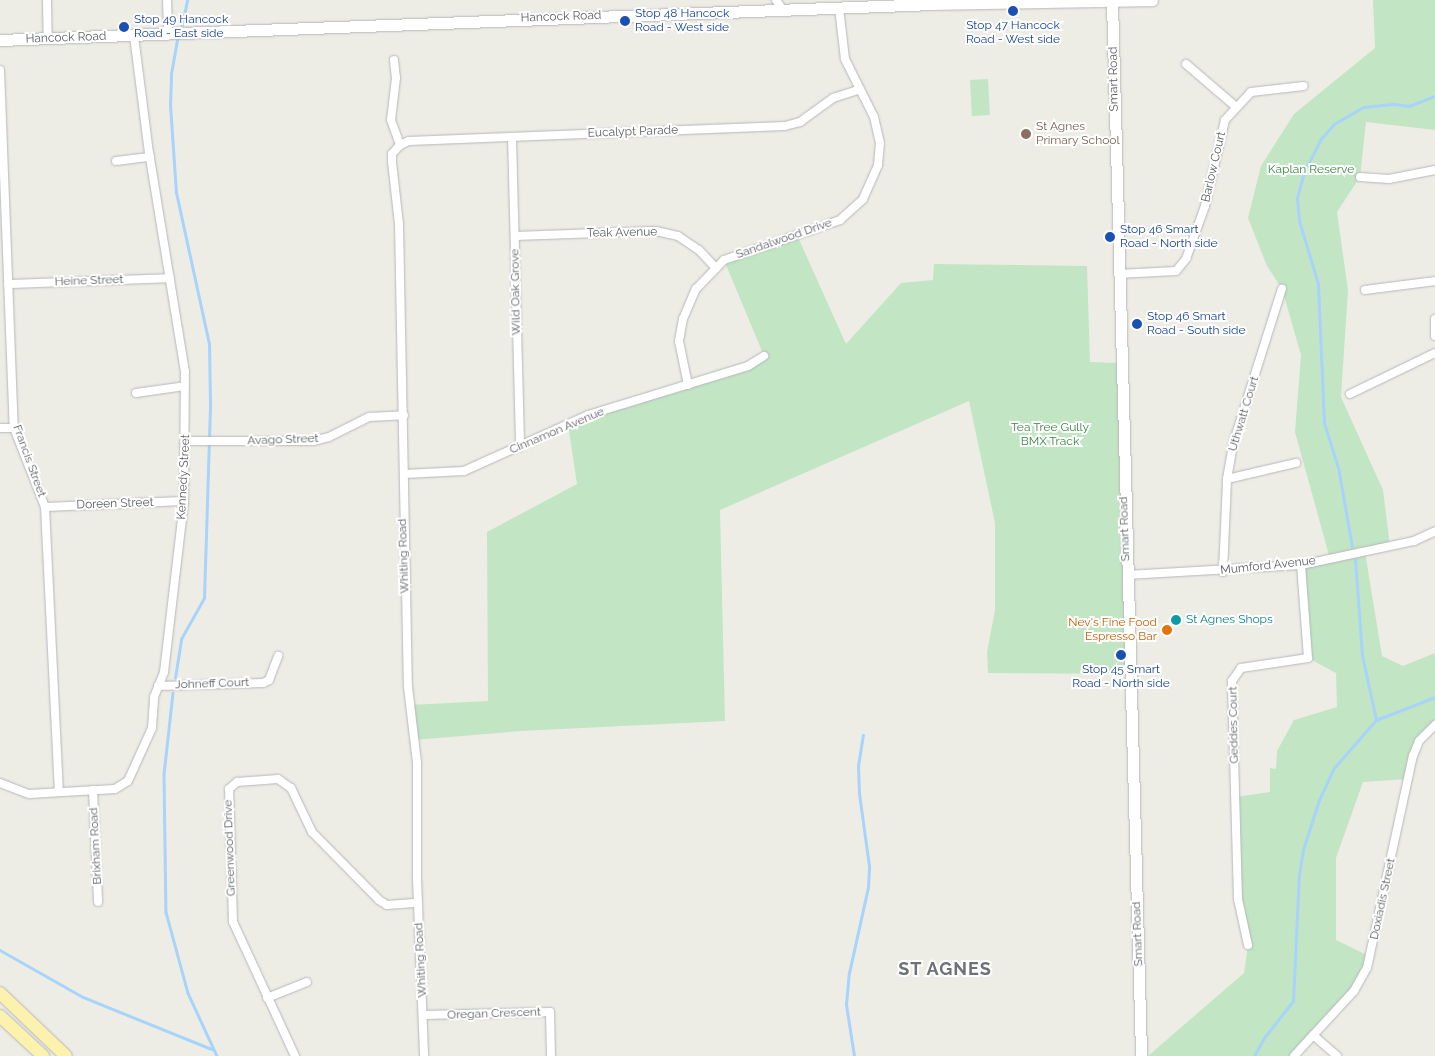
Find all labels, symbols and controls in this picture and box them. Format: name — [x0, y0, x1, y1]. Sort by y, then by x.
marker: Stop 47 Hancock Road - West side — [1007, 5, 1019, 17]
place label: Stop 48 Hancock Road - West side — [635, 7, 730, 35]
street label: Hancock Road — [520, 8, 602, 26]
place label: Stop 49 Hancock Road - East side — [134, 13, 228, 41]
marker: Stop 48 Hancock Road - West side — [619, 15, 631, 27]
place label: Stop 47 Hancock Road - West side — [966, 19, 1060, 47]
marker: Stop 49 Hancock Road - East side — [118, 21, 130, 33]
street label: Hancock Road — [25, 29, 107, 47]
street label: Smart Road — [1106, 46, 1122, 112]
place label: St Agnes Primary School — [1036, 120, 1120, 148]
street label: Eucalypt Parade — [588, 123, 678, 141]
marker: St Agnes Primary School — [1020, 128, 1032, 140]
street label: Barlow Court — [1199, 130, 1229, 204]
park label: Kaplan Reserve — [1268, 163, 1354, 177]
street label: Sandalwood Drive — [734, 216, 834, 262]
place label: Stop 46 Smart Road - North side — [1120, 223, 1217, 251]
street label: Teak Avenue — [586, 225, 658, 241]
marker: Stop 46 Smart Road - North side — [1104, 231, 1116, 243]
street label: Wild Oak Grove — [508, 249, 524, 335]
street label: Heine Street — [54, 273, 124, 289]
place label: Stop 46 Smart Road - South side — [1147, 310, 1246, 338]
marker: Stop 46 Smart Road - South side — [1131, 318, 1143, 330]
street label: Uthwatt Court — [1226, 375, 1262, 453]
street label: Cinnamon Avenue — [507, 405, 607, 457]
park label: Tea Tree Gully BMX Track — [1011, 421, 1089, 449]
street label: Francis Street — [9, 423, 49, 499]
street label: Avago Street — [247, 432, 319, 448]
street label: Kennedy Street — [175, 434, 193, 520]
street label: Doreen Street — [76, 495, 154, 513]
street label: Smart Road — [1117, 496, 1133, 562]
street label: Whiting Road — [395, 518, 413, 594]
street label: Mumford Avenue — [1219, 554, 1317, 578]
place label: St Agnes Shops — [1186, 613, 1273, 627]
marker: St Agnes Shops — [1170, 614, 1182, 626]
place label: Nev's Fine Food Espresso Bar — [1068, 616, 1157, 644]
marker: Nev's Fine Food Espresso Bar — [1161, 624, 1173, 636]
marker: Stop 45 Smart Road - North side — [1115, 649, 1127, 661]
place label: Stop 45 Smart Road - North side — [1072, 663, 1170, 691]
street label: Johneff Court — [174, 676, 250, 692]
street label: Geddes Court — [1226, 686, 1242, 764]
street label: Greenwood Drive — [221, 800, 239, 896]
street label: Brixham Road — [87, 807, 105, 885]
street label: Doxiadis Street — [1367, 857, 1399, 941]
street label: Smart Road — [1130, 901, 1146, 967]
street label: Whiting Road — [412, 922, 430, 998]
district label: ST AGNES — [897, 958, 993, 980]
street label: Oregan Crescent — [447, 1005, 541, 1023]

